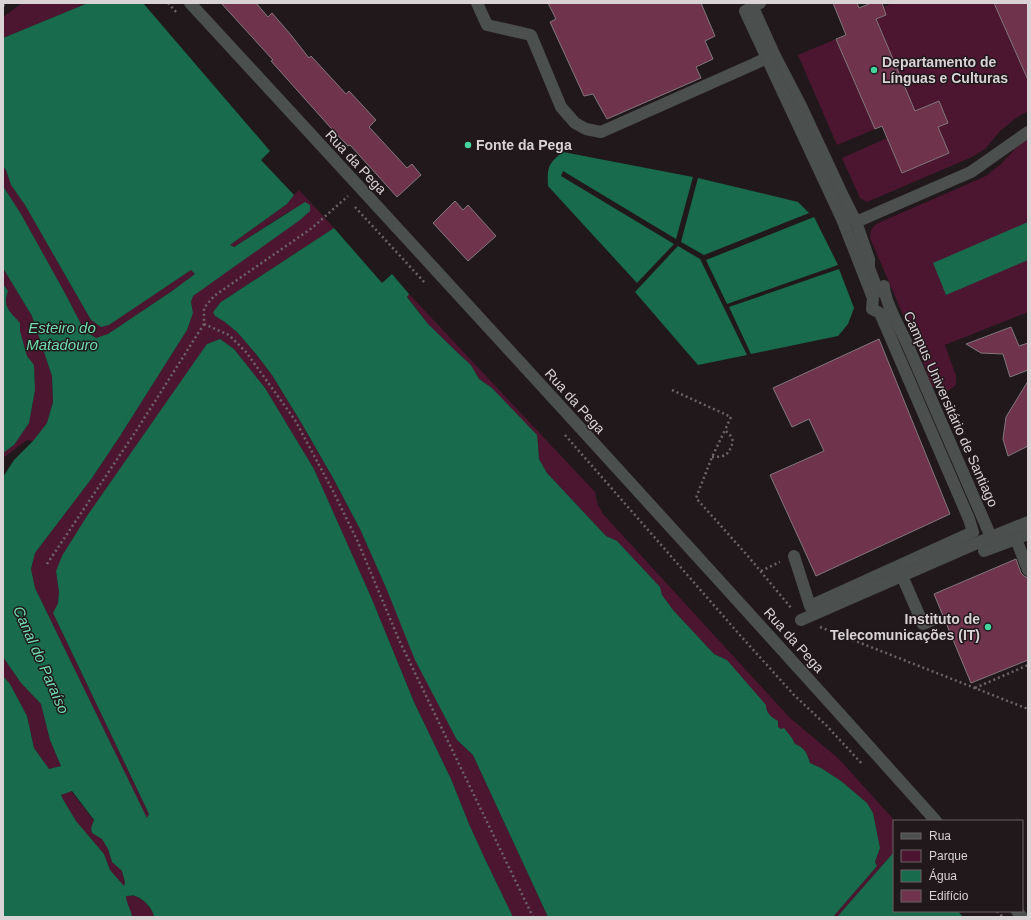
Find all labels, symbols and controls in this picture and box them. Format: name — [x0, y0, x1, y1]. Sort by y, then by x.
place label: Departamento de Línguas e Culturas — [882, 54, 1008, 86]
marker: Departamento de Línguas e Culturas — [869, 65, 879, 75]
street label: Rua da Pega — [322, 127, 390, 197]
place label: Fonte da Pega — [476, 137, 572, 153]
marker: Fonte da Pega — [463, 140, 473, 150]
street label: Campus Universitário de Santiago — [900, 309, 1002, 509]
water label: Esteiro do Matadouro — [26, 319, 98, 353]
street label: Rua da Pega — [542, 365, 608, 437]
water label: Canal do Paraíso — [10, 603, 73, 716]
street label: Rua da Pega — [761, 604, 827, 676]
place label: Instituto de Telecomunicações (IT) — [830, 611, 980, 643]
marker: Instituto de Telecomunicações (IT) — [983, 622, 993, 632]
legend — [893, 820, 1023, 912]
text: Rua — [929, 829, 951, 843]
text: Parque — [929, 849, 968, 863]
text: Água — [929, 868, 957, 883]
text: Edifício — [929, 889, 969, 903]

